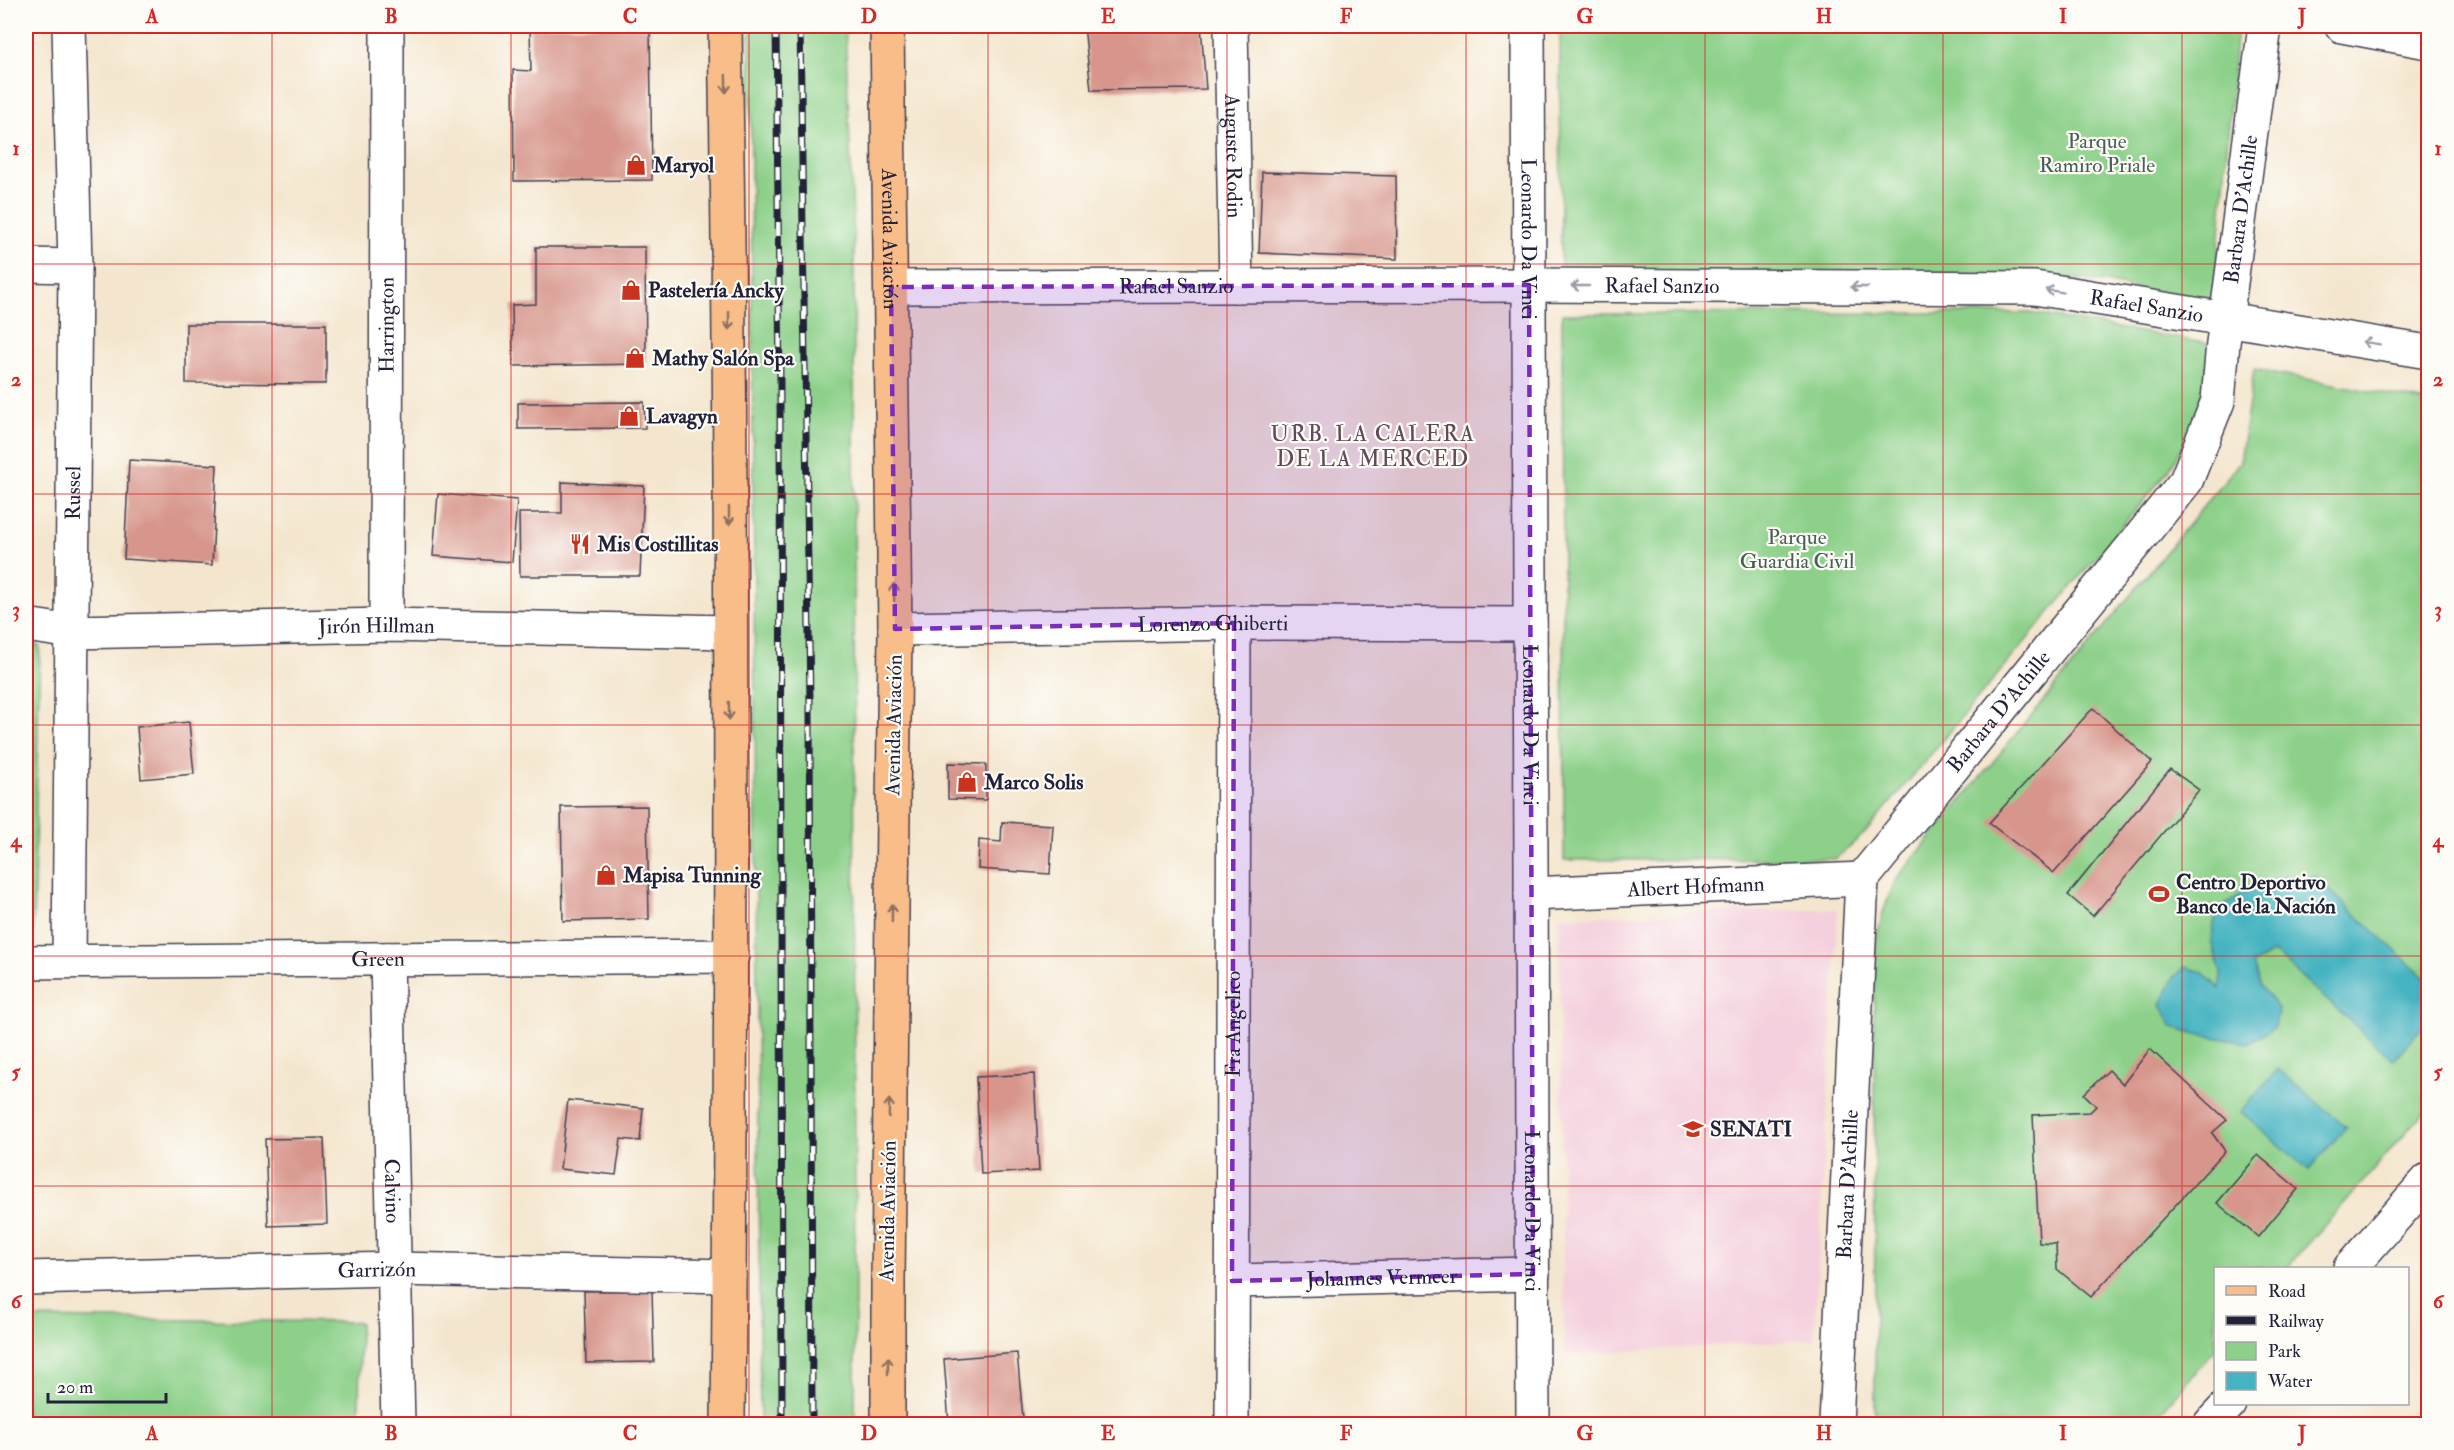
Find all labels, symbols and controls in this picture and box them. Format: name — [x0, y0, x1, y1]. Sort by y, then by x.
text: A — [145, 4, 159, 29]
text: B — [384, 4, 398, 29]
text: C — [623, 4, 637, 29]
text: D — [861, 4, 877, 29]
text: E — [1101, 4, 1116, 29]
text: F — [1340, 4, 1353, 29]
text: G — [1577, 4, 1594, 29]
text: H — [1816, 4, 1832, 29]
text: I — [2059, 4, 2067, 29]
text: J — [2297, 4, 2306, 29]
one-way arrow — [720, 73, 732, 93]
street label: Auguste Rodin — [1219, 92, 1248, 219]
park label: Parque Ramiro Priale — [2039, 128, 2155, 179]
street label: Barbara D'Achille — [2217, 133, 2264, 285]
text: 1 — [12, 136, 20, 161]
text: 1 — [2434, 136, 2442, 161]
place label: Maryol — [652, 152, 715, 179]
shop icon: Maryol — [624, 153, 648, 177]
street label: Leonardo Da Vinci — [1515, 158, 1543, 320]
street label: Avenida Aviación — [875, 167, 904, 310]
street label: Rafael Sanzio — [1119, 272, 1233, 300]
street label: Rafael Sanzio — [1605, 272, 1719, 300]
street label: Harrington — [373, 277, 400, 373]
place label: Pastelería Ancky — [648, 277, 784, 304]
shop icon: Pastelería Ancky — [619, 278, 643, 302]
one-way arrow — [1571, 280, 1591, 292]
one-way arrow — [1850, 281, 1870, 293]
street label: Rafael Sanzio — [2088, 284, 2205, 329]
one-way arrow — [2045, 286, 2064, 297]
one-way arrow — [723, 310, 735, 330]
one-way arrow — [2361, 337, 2381, 348]
place label: Mathy Salón Spa — [651, 345, 795, 372]
shop icon: Mathy Salón Spa — [623, 346, 647, 370]
text: 2 — [11, 367, 21, 392]
text: 2 — [2433, 367, 2443, 392]
place label: Lavagyn — [646, 403, 718, 430]
shop icon: Lavagyn — [617, 404, 641, 428]
district label: URB. LA CALERA DE LA MERCED — [1271, 420, 1475, 473]
street label: Russel — [59, 465, 87, 520]
one-way arrow — [723, 505, 735, 525]
park label: Parque Guardia Civil — [1740, 524, 1855, 575]
place label: Mis Costillitas — [596, 531, 718, 558]
restaurant icon: Mis Costillitas — [568, 532, 592, 556]
one-way arrow — [889, 583, 900, 603]
text: 3 — [12, 597, 20, 622]
text: 3 — [2434, 597, 2442, 622]
street label: Lorenzo Ghiberti — [1137, 609, 1289, 638]
street label: Jirón Hillman — [317, 611, 435, 640]
street label: Leonardo Da Vinci — [1517, 644, 1544, 806]
street label: Barbara D'Achille — [1941, 644, 2056, 778]
street label: Avenida Aviación — [879, 654, 909, 797]
one-way arrow — [723, 700, 735, 720]
place label: Marco Solis — [983, 769, 1083, 796]
shop icon: Marco Solis — [955, 770, 979, 794]
text: 4 — [10, 828, 23, 853]
text: 4 — [2432, 828, 2445, 853]
place label: Mapisa Tunning — [622, 862, 762, 889]
shop icon: Mapisa Tunning — [594, 863, 618, 887]
place label: Centro Deportivo Banco de la Nación — [2176, 869, 2336, 920]
street label: Albert Hofmann — [1626, 870, 1765, 903]
sports icon: Centro Deportivo Banco de la Nación — [2147, 882, 2171, 906]
one-way arrow — [886, 904, 898, 924]
street label: Green — [351, 945, 405, 973]
street label: Fra Angelico — [1219, 971, 1247, 1077]
text: 5 — [12, 1059, 22, 1084]
text: 5 — [2434, 1059, 2444, 1084]
one-way arrow — [884, 1099, 895, 1119]
street label: Barbara D'Achille — [1830, 1109, 1864, 1260]
place label: SENATI — [1710, 1116, 1792, 1143]
school or university icon: SENATI — [1681, 1117, 1705, 1141]
street label: Leonardo Da Vinci — [1518, 1130, 1546, 1292]
street label: Avenida Aviación — [873, 1140, 903, 1283]
street label: Calvino — [378, 1158, 407, 1224]
street label: Garrizón — [337, 1255, 417, 1284]
street label: Johannes Vermeer — [1305, 1262, 1458, 1293]
legend — [2214, 1267, 2409, 1405]
text: Road — [2268, 1280, 2306, 1303]
text: 6 — [11, 1289, 23, 1314]
text: 6 — [2433, 1289, 2445, 1314]
text: Railway — [2268, 1310, 2325, 1333]
text: Park — [2268, 1340, 2301, 1363]
one-way arrow — [882, 1357, 894, 1377]
scale bar — [48, 1366, 166, 1404]
text: Water — [2267, 1370, 2312, 1393]
text: 20 m — [57, 1376, 93, 1399]
text: A — [145, 1421, 159, 1446]
text: B — [384, 1421, 398, 1446]
text: C — [623, 1421, 637, 1446]
text: D — [861, 1421, 877, 1446]
text: E — [1101, 1421, 1116, 1446]
text: F — [1340, 1421, 1353, 1446]
text: G — [1577, 1421, 1594, 1446]
text: H — [1816, 1421, 1832, 1446]
text: I — [2059, 1421, 2067, 1446]
text: J — [2297, 1421, 2306, 1446]

